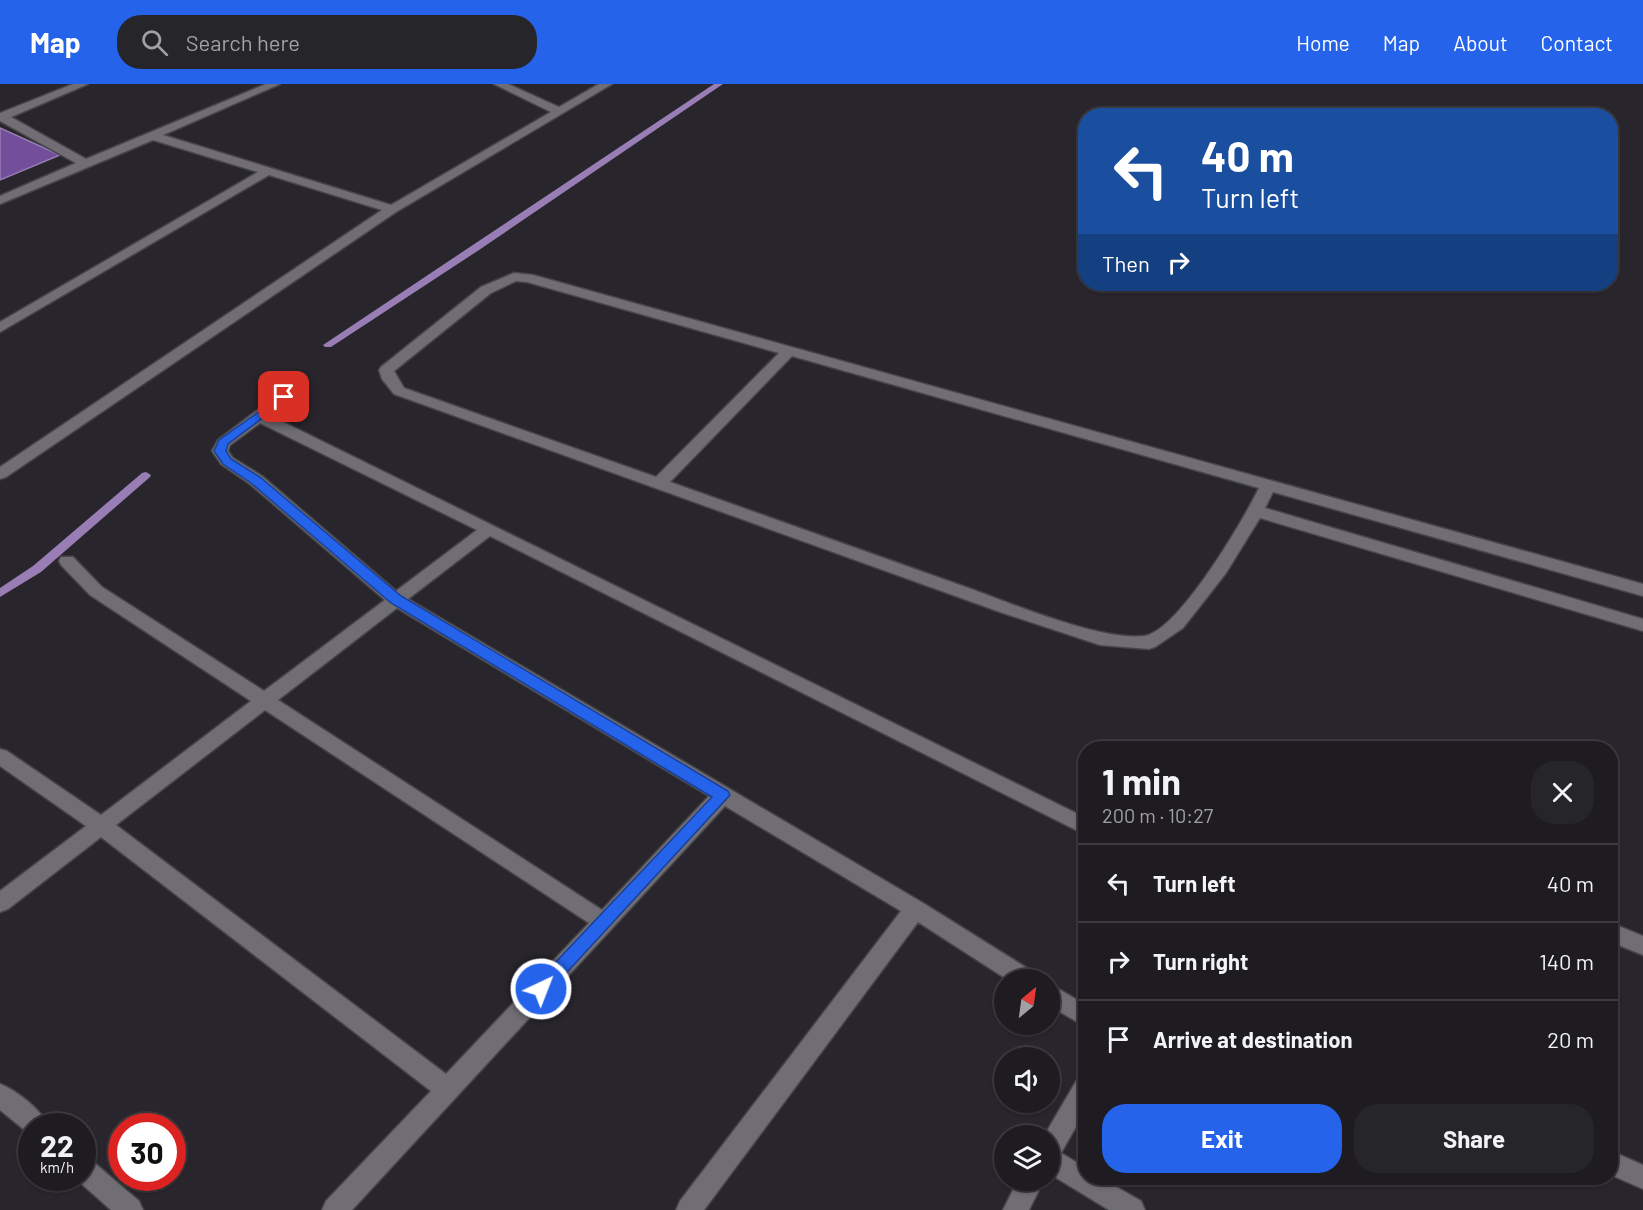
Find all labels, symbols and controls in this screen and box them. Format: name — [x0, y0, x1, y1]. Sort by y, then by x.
search box — [117, 15, 537, 69]
text: Map — [30, 25, 81, 59]
icon: search — [138, 26, 171, 59]
text: Search here — [186, 29, 300, 55]
text: Home — [1296, 30, 1350, 55]
text: Map — [1383, 30, 1420, 55]
text: About — [1453, 30, 1508, 55]
text: Contact — [1541, 30, 1613, 55]
text: 40 m — [1201, 130, 1294, 180]
icon: left — [1102, 132, 1180, 210]
text: Turn left — [1201, 181, 1299, 213]
icon: right — [1162, 246, 1195, 279]
text: Then — [1102, 250, 1150, 276]
pin — [258, 371, 309, 422]
icon: arrive — [267, 380, 300, 413]
text: 1 min — [1102, 759, 1181, 802]
button: close — [1531, 761, 1594, 824]
text: 200 m · 10:27 — [1102, 803, 1213, 827]
icon: left — [1102, 867, 1135, 900]
text: Turn left — [1153, 870, 1236, 896]
text: 40 m — [1547, 870, 1594, 896]
icon: right — [1102, 945, 1135, 978]
text: Turn right — [1153, 948, 1248, 974]
text: 140 m — [1539, 948, 1594, 974]
position arrow — [509, 957, 573, 1021]
north arrow — [994, 969, 1060, 1035]
map controls — [994, 969, 1060, 1191]
icon: arrive — [1102, 1023, 1135, 1056]
text: Arrive at destination — [1153, 1026, 1352, 1052]
text: 20 m — [1547, 1026, 1594, 1052]
button: sound — [994, 1047, 1060, 1113]
button: Exit — [1102, 1104, 1342, 1173]
button: Share — [1354, 1104, 1594, 1173]
speed limit sign: 30 — [108, 1113, 186, 1191]
button: layers — [994, 1125, 1060, 1191]
text: 22 — [40, 1127, 74, 1163]
text: km/h — [40, 1158, 74, 1176]

